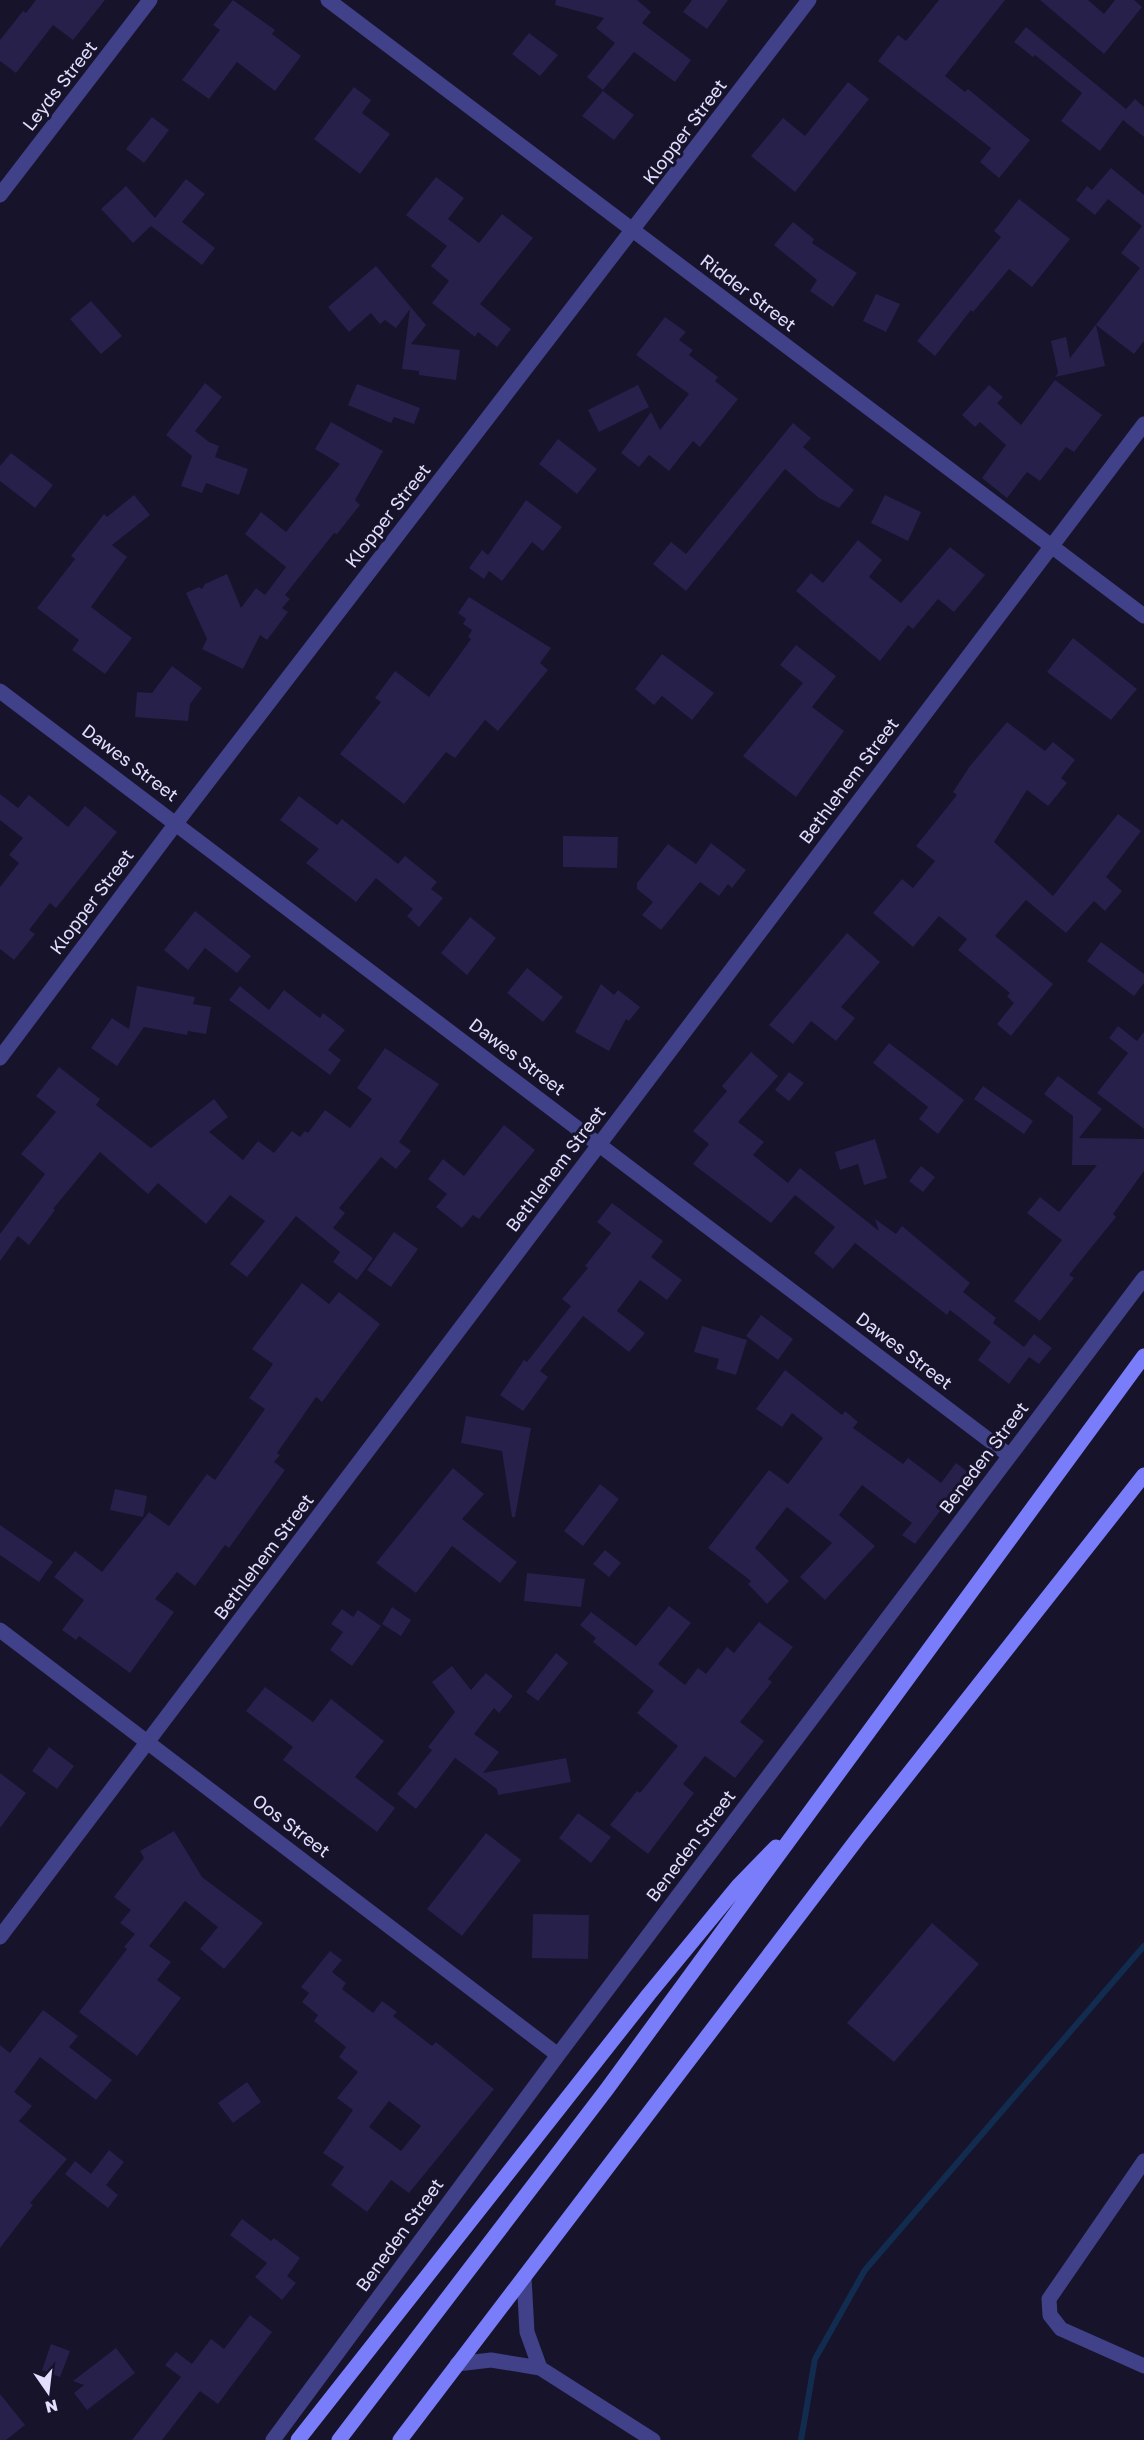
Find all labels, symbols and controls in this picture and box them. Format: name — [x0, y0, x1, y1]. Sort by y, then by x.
street label: Leyds Street — [17, 36, 101, 135]
street label: Klopper Street — [638, 74, 731, 188]
street label: Ridder Street — [696, 249, 801, 335]
street label: Klopper Street — [340, 459, 435, 572]
street label: Bethlehem Street — [794, 713, 903, 848]
street label: Dawes Street — [78, 719, 183, 806]
street label: Klopper Street — [45, 844, 138, 958]
street label: Dawes Street — [465, 1013, 570, 1100]
street label: Bethlehem Street — [501, 1101, 610, 1236]
street label: Dawes Street — [852, 1307, 957, 1394]
street label: Beneden Street — [934, 1397, 1032, 1518]
street label: Bethlehem Street — [209, 1489, 318, 1624]
street label: Beneden Street — [641, 1785, 739, 1906]
street label: Oos Street — [248, 1789, 335, 1862]
street label: Beneden Street — [351, 2174, 448, 2295]
north arrow — [18, 2362, 78, 2422]
text: N — [43, 2395, 60, 2418]

